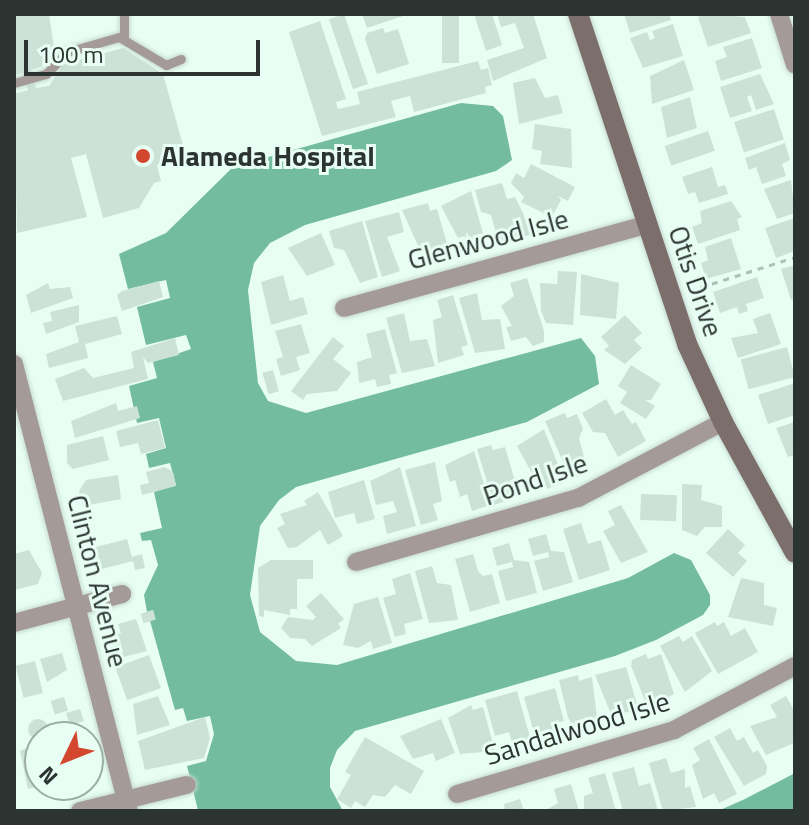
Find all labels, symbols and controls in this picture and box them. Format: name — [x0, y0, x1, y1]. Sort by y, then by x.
scale bar — [28, 24, 264, 74]
text: 100 m — [38, 36, 104, 72]
place label: Alameda Hospital — [161, 139, 375, 173]
marker: Alameda Hospital — [132, 145, 154, 167]
street label: Glenwood Isle — [404, 201, 572, 277]
street label: Otis Drive — [661, 221, 731, 341]
street label: Pond Isle — [479, 446, 591, 512]
street label: Clinton Avenue — [60, 491, 136, 671]
street label: Sandalwood Isle — [480, 684, 674, 772]
north arrow — [24, 721, 104, 801]
text: N — [30, 759, 66, 793]

